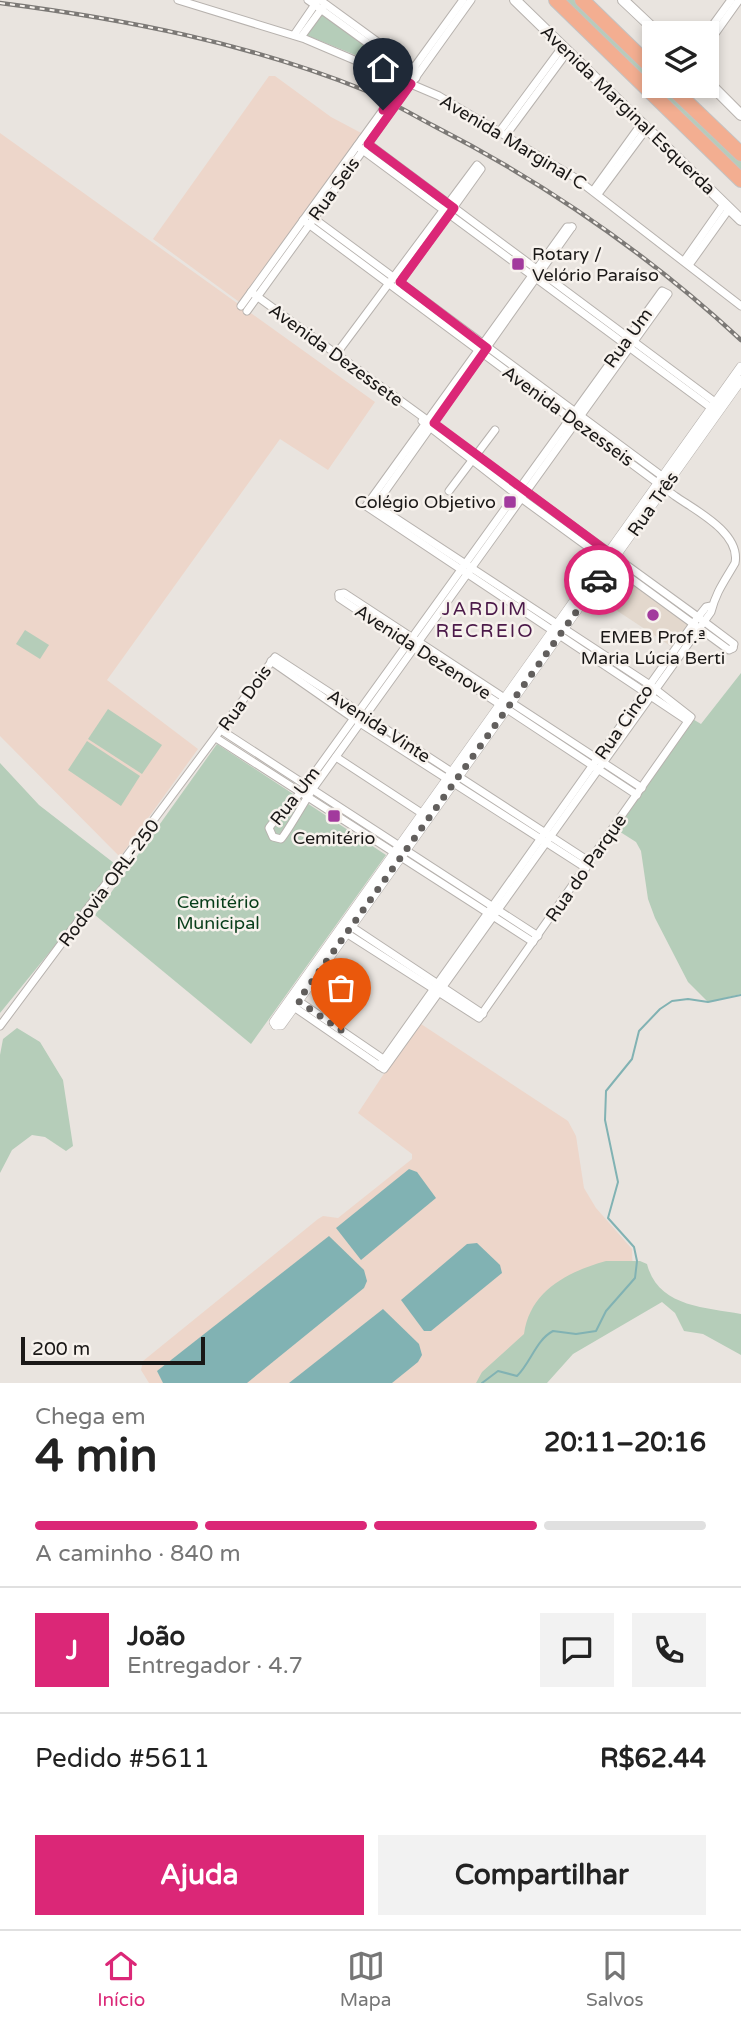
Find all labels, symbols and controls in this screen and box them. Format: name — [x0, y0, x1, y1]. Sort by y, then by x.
street label: Avenida Marginal Esquerda — [536, 21, 720, 199]
map controls — [642, 21, 719, 98]
button: layers — [642, 21, 719, 98]
pin — [353, 38, 413, 110]
icon: home — [364, 49, 402, 87]
street label: Avenida Marginal C — [436, 90, 590, 194]
street label: Rua Seis — [304, 153, 364, 225]
place label: Rotary / Velório Paraíso — [532, 243, 659, 286]
marker: Rotary / Velório Paraíso — [510, 256, 526, 272]
street label: Avenida Dezessete — [264, 299, 408, 411]
street label: Rua Um — [599, 304, 657, 372]
street label: Avenida Dezesseis — [498, 361, 638, 471]
street label: Rua Três — [623, 467, 683, 541]
place label: Colégio Objetivo — [354, 491, 496, 513]
marker: Colégio Objetivo — [502, 494, 518, 510]
courier — [564, 545, 634, 615]
icon: car — [580, 561, 618, 599]
district label: JARDIM RECREIO — [435, 598, 535, 642]
street label: Avenida Dezenove — [351, 600, 495, 704]
marker: EMEB Prof.ª Maria Lúcia Berti — [645, 607, 661, 623]
place label: EMEB Prof.ª Maria Lúcia Berti — [581, 626, 725, 669]
street label: Rua Dois — [214, 661, 276, 735]
street label: Rua Cinco — [590, 680, 658, 764]
street label: Avenida Vinte — [323, 685, 435, 767]
street label: Rua Um — [265, 762, 325, 830]
marker: Cemitério — [326, 808, 342, 824]
street label: Rua do Parque — [541, 810, 631, 926]
street label: Rodovia ORL-250 — [54, 815, 164, 951]
place label: Cemitério — [293, 827, 375, 849]
park label: Cemitério Municipal — [176, 891, 260, 934]
pin — [311, 958, 371, 1030]
icon: bag — [322, 969, 360, 1007]
scale bar — [21, 1334, 205, 1366]
text: 200 m — [32, 1338, 90, 1360]
text: Chega em — [35, 1403, 146, 1431]
text: 20:11–20:16 — [544, 1427, 706, 1458]
text: 4 min — [35, 1429, 158, 1484]
text: A caminho · 840 m — [35, 1540, 241, 1568]
button: chat — [540, 1613, 614, 1687]
button: phone — [632, 1613, 706, 1687]
text: João — [127, 1621, 185, 1652]
text: J — [66, 1635, 78, 1666]
text: Entregador · 4.7 — [127, 1652, 303, 1680]
text: Pedido #5611 — [35, 1743, 210, 1774]
text: R$62.44 — [600, 1743, 706, 1774]
button: Ajuda — [35, 1835, 364, 1915]
button: Compartilhar — [378, 1835, 706, 1915]
tab: Início — [97, 1947, 145, 2011]
tab: Mapa — [340, 1947, 391, 2011]
tab: Salvos — [586, 1947, 644, 2011]

